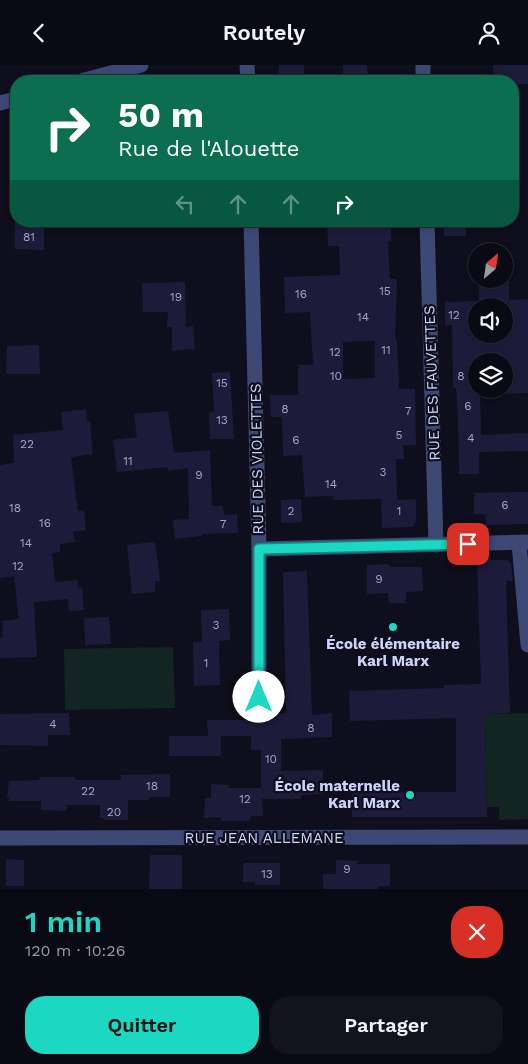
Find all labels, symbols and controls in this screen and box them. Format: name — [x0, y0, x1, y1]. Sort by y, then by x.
icon: back — [25, 19, 53, 47]
icon: person — [475, 19, 503, 47]
text: Routely — [223, 20, 305, 45]
text: 50 m — [118, 94, 204, 136]
icon: right — [35, 95, 100, 160]
text: Rue de l'Alouette — [118, 136, 299, 161]
icon: left — [171, 190, 199, 218]
icon: ahead — [224, 190, 252, 218]
icon: ahead — [277, 190, 305, 218]
icon: right — [330, 190, 358, 218]
house number: 81 — [23, 230, 35, 244]
north arrow — [468, 243, 512, 287]
map controls — [468, 243, 513, 398]
house number: 15 — [379, 284, 391, 298]
house number: 16 — [295, 287, 307, 301]
house number: 19 — [170, 290, 182, 304]
button: sound — [468, 298, 513, 343]
street label: RUE DES FAUVETTES — [420, 305, 444, 461]
house number: 12 — [448, 308, 460, 322]
house number: 14 — [357, 310, 369, 324]
house number: 11 — [381, 343, 391, 357]
house number: 12 — [329, 345, 341, 359]
button: layers — [468, 353, 513, 398]
house number: 10 — [330, 369, 342, 383]
house number: 8 — [457, 369, 465, 383]
house number: 15 — [216, 376, 228, 390]
street label: RUE DES VIOLETTES — [247, 383, 267, 535]
house number: 6 — [464, 399, 472, 413]
house number: 8 — [281, 402, 289, 416]
house number: 7 — [405, 404, 412, 418]
house number: 13 — [216, 413, 228, 427]
house number: 5 — [396, 428, 403, 442]
house number: 4 — [467, 431, 475, 445]
house number: 6 — [292, 433, 300, 447]
house number: 22 — [20, 437, 34, 451]
house number: 11 — [123, 454, 133, 468]
house number: 3 — [380, 465, 387, 479]
house number: 9 — [195, 468, 203, 482]
house number: 14 — [325, 477, 337, 491]
house number: 6 — [501, 498, 509, 512]
house number: 18 — [9, 501, 21, 515]
house number: 2 — [288, 504, 295, 518]
house number: 1 — [397, 504, 401, 518]
house number: 16 — [39, 516, 51, 530]
house number: 7 — [220, 517, 227, 531]
pin — [447, 523, 489, 565]
icon: arrive — [454, 530, 482, 558]
house number: 14 — [20, 536, 32, 550]
house number: 12 — [12, 559, 24, 573]
house number: 9 — [375, 572, 383, 586]
house number: 3 — [213, 618, 220, 632]
marker: École élémentaire Karl Marx — [387, 621, 399, 633]
place label: École élémentaire Karl Marx — [326, 635, 460, 670]
house number: 1 — [204, 656, 208, 670]
position arrow — [232, 670, 284, 722]
house number: 4 — [49, 717, 57, 731]
house number: 8 — [307, 721, 315, 735]
house number: 10 — [265, 752, 277, 766]
place label: École maternelle Karl Marx — [275, 777, 400, 812]
house number: 18 — [146, 779, 158, 793]
house number: 22 — [81, 784, 95, 798]
marker: École maternelle Karl Marx — [404, 789, 416, 801]
house number: 12 — [239, 792, 251, 806]
house number: 20 — [107, 805, 121, 819]
street label: RUE JEAN ALLEMANE — [184, 829, 344, 847]
house number: 9 — [343, 862, 351, 876]
house number: 13 — [261, 867, 273, 881]
text: 1 min — [25, 904, 102, 939]
button: close — [451, 906, 503, 958]
text: 120 m · 10:26 — [25, 941, 125, 960]
button: Quitter — [25, 996, 259, 1054]
button: Partager — [269, 996, 503, 1054]

